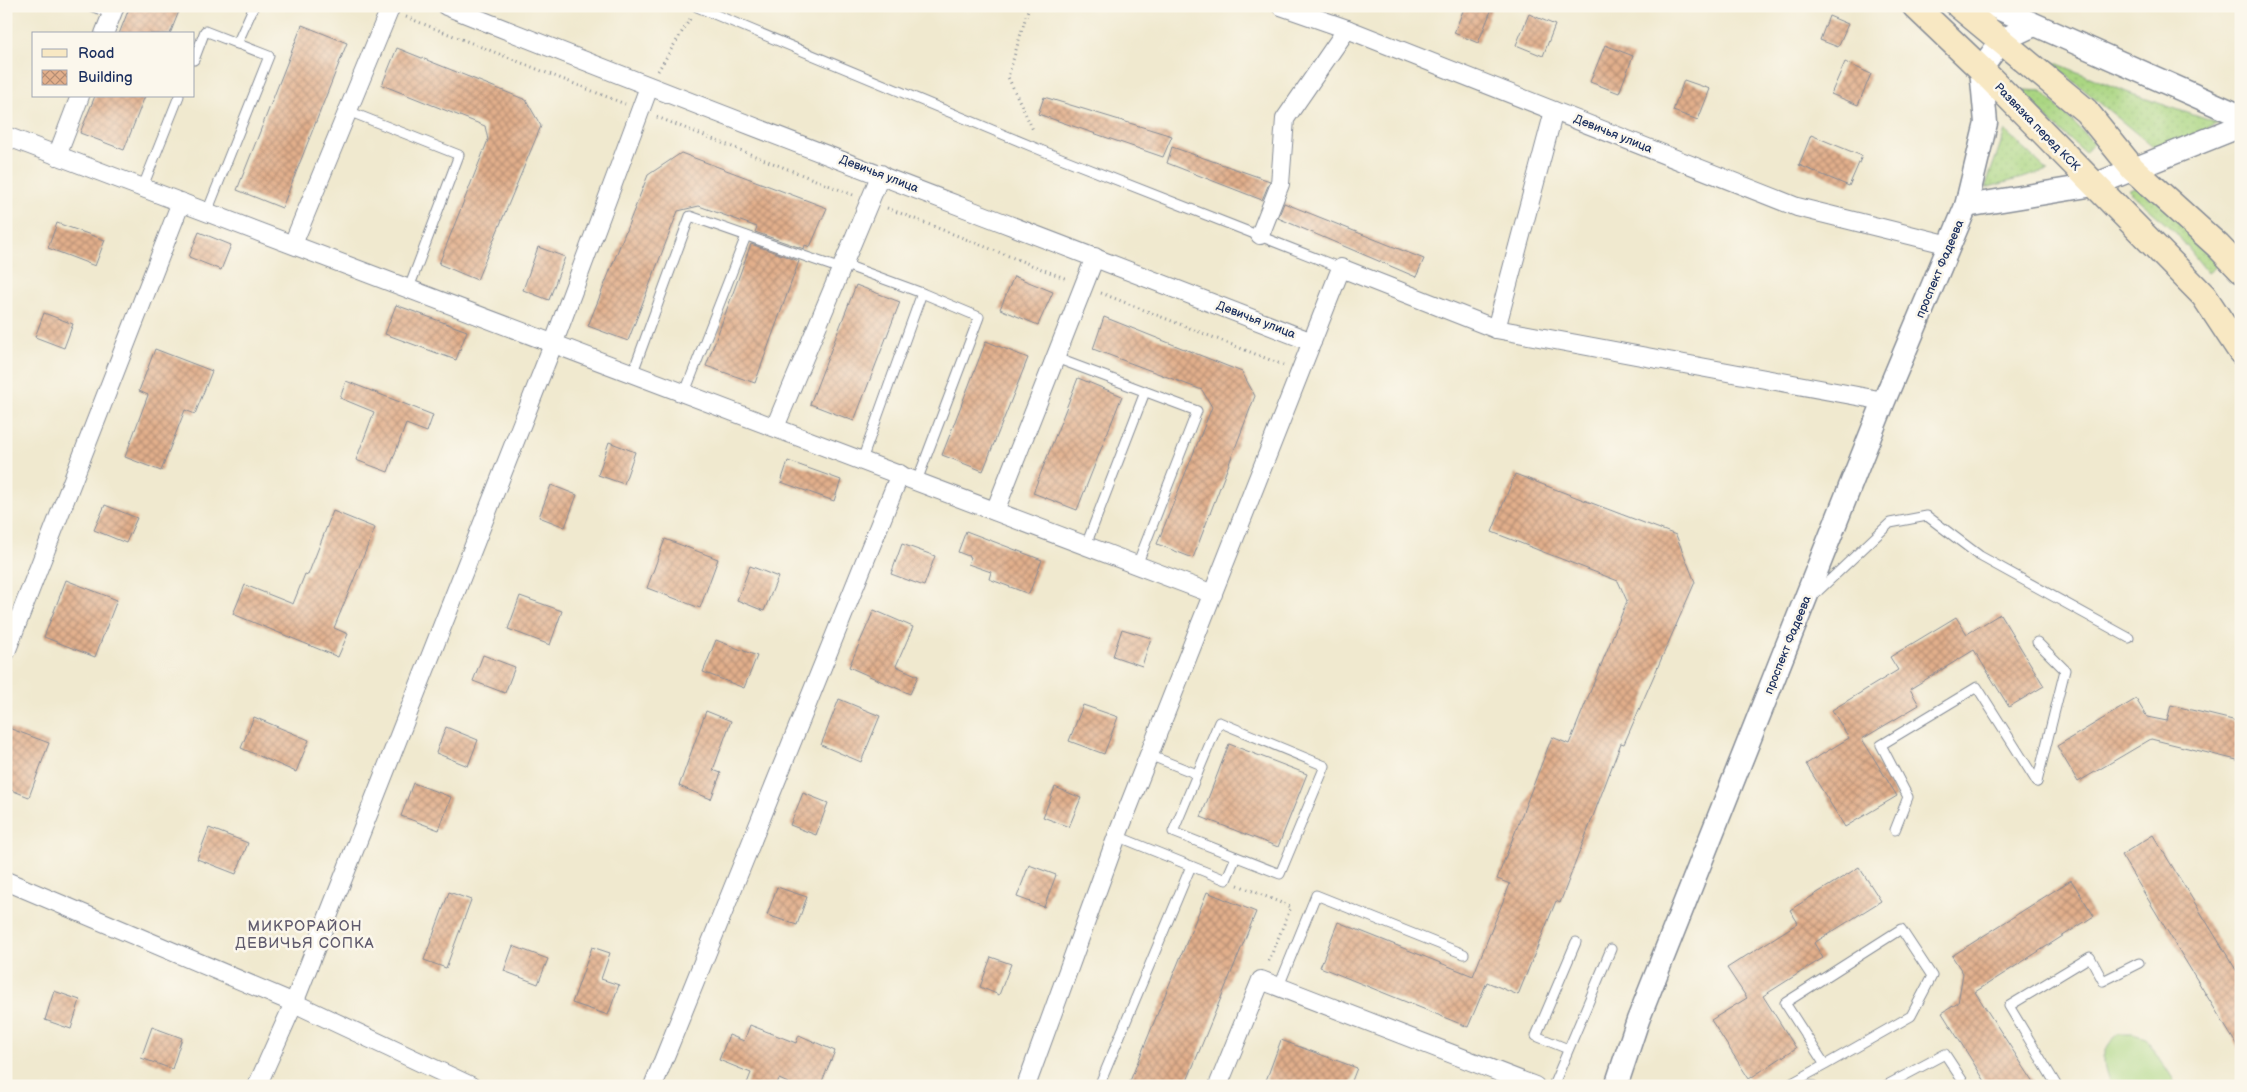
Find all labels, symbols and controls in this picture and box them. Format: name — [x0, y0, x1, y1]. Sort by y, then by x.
legend — [32, 32, 195, 98]
text: Road — [78, 44, 114, 63]
text: Building — [78, 68, 133, 87]
street label: Развязка перед КСК — [1991, 80, 2083, 174]
street label: Девичья улица — [1572, 111, 1654, 157]
street label: Девичья улица — [837, 152, 921, 196]
street label: проспект Фадеева — [1913, 218, 1967, 320]
street label: Девичья улица — [1214, 298, 1298, 342]
street label: проспект Фадеева — [1761, 593, 1815, 697]
district label: МИКРОРАЙОН ДЕВИЧЬЯ СОПКА — [235, 917, 375, 953]

